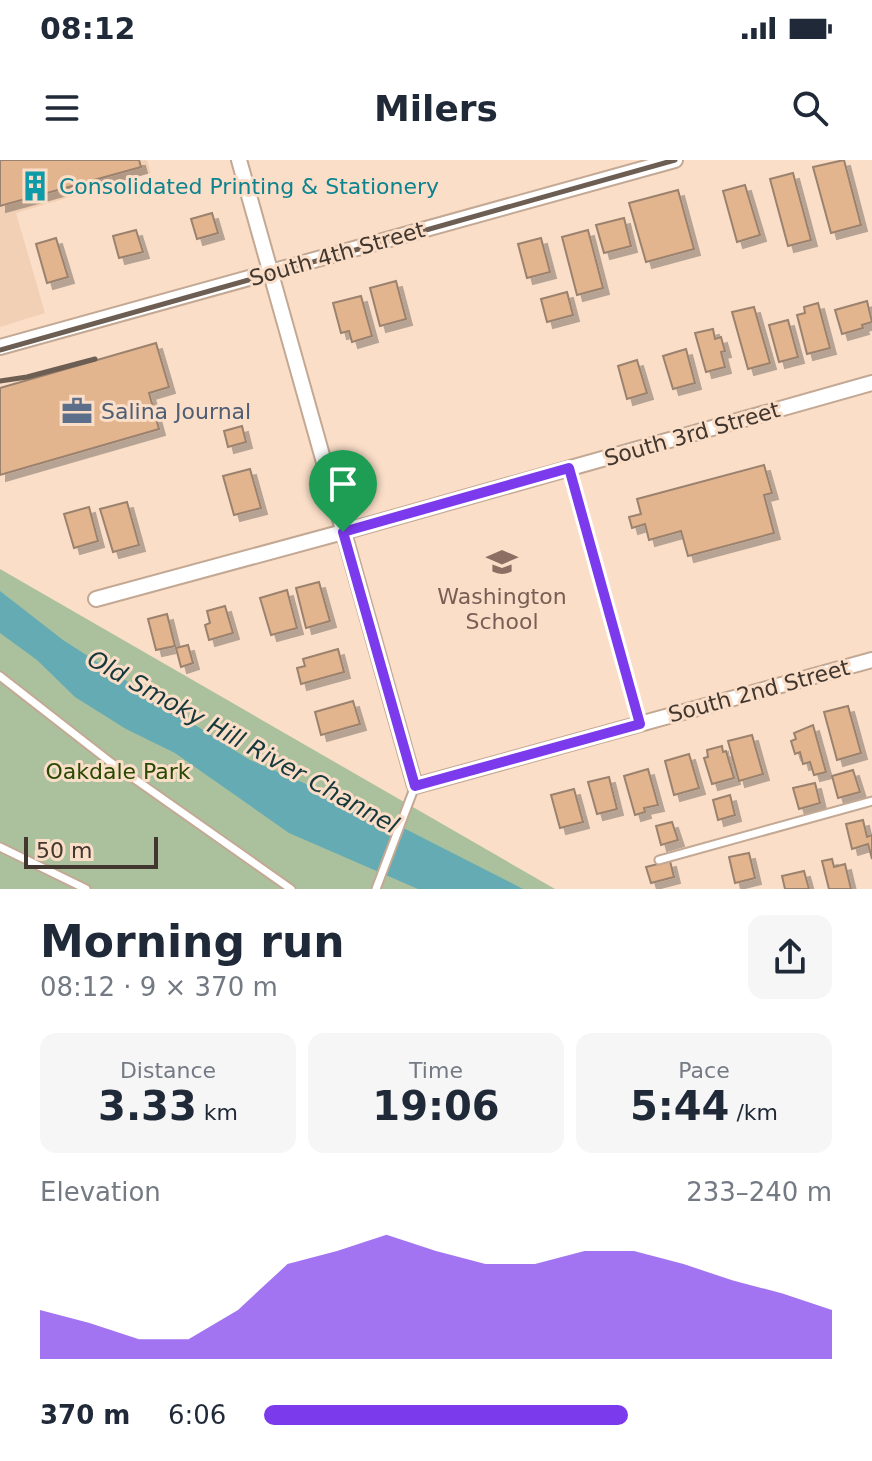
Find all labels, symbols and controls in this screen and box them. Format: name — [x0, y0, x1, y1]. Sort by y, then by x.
text: 08:12 — [40, 11, 136, 46]
icon: menu — [40, 86, 84, 130]
icon: search — [788, 86, 832, 130]
text: Milers — [374, 88, 498, 129]
building icon: Consolidated Printing & Stationery — [18, 169, 52, 203]
place label: Consolidated Printing & Stationery — [59, 174, 439, 199]
street label: South 4th Street — [246, 217, 428, 291]
office icon: Salina Journal — [60, 394, 94, 428]
street label: South 3rd Street — [601, 397, 783, 471]
place label: Salina Journal — [101, 399, 251, 424]
pin — [309, 450, 377, 532]
icon: arrive — [321, 462, 365, 506]
school or university icon: Washington School — [485, 545, 519, 579]
place label: Washington School — [437, 584, 567, 634]
water label: Old Smoky Hill River Channel — [83, 645, 404, 840]
street label: South 2nd Street — [666, 655, 853, 727]
park label: Oakdale Park — [45, 759, 191, 784]
scale bar — [24, 833, 158, 869]
text: 50 m — [36, 838, 92, 863]
button: share — [748, 915, 832, 999]
text: Morning run — [40, 916, 345, 967]
text: 08:12 · 9 × 370 m — [40, 972, 278, 1002]
text: Distance — [120, 1058, 216, 1083]
text: Time — [409, 1058, 463, 1083]
text: Pace — [678, 1058, 730, 1083]
text: 3.33 — [98, 1083, 197, 1129]
text: 19:06 — [372, 1083, 500, 1129]
text: 5:44 — [630, 1083, 729, 1129]
text: km — [197, 1100, 238, 1125]
text: /km — [729, 1100, 778, 1125]
text: Elevation — [40, 1177, 161, 1207]
text: 233–240 m — [686, 1177, 832, 1207]
text: 370 m — [40, 1400, 130, 1430]
text: 6:06 — [168, 1400, 226, 1430]

